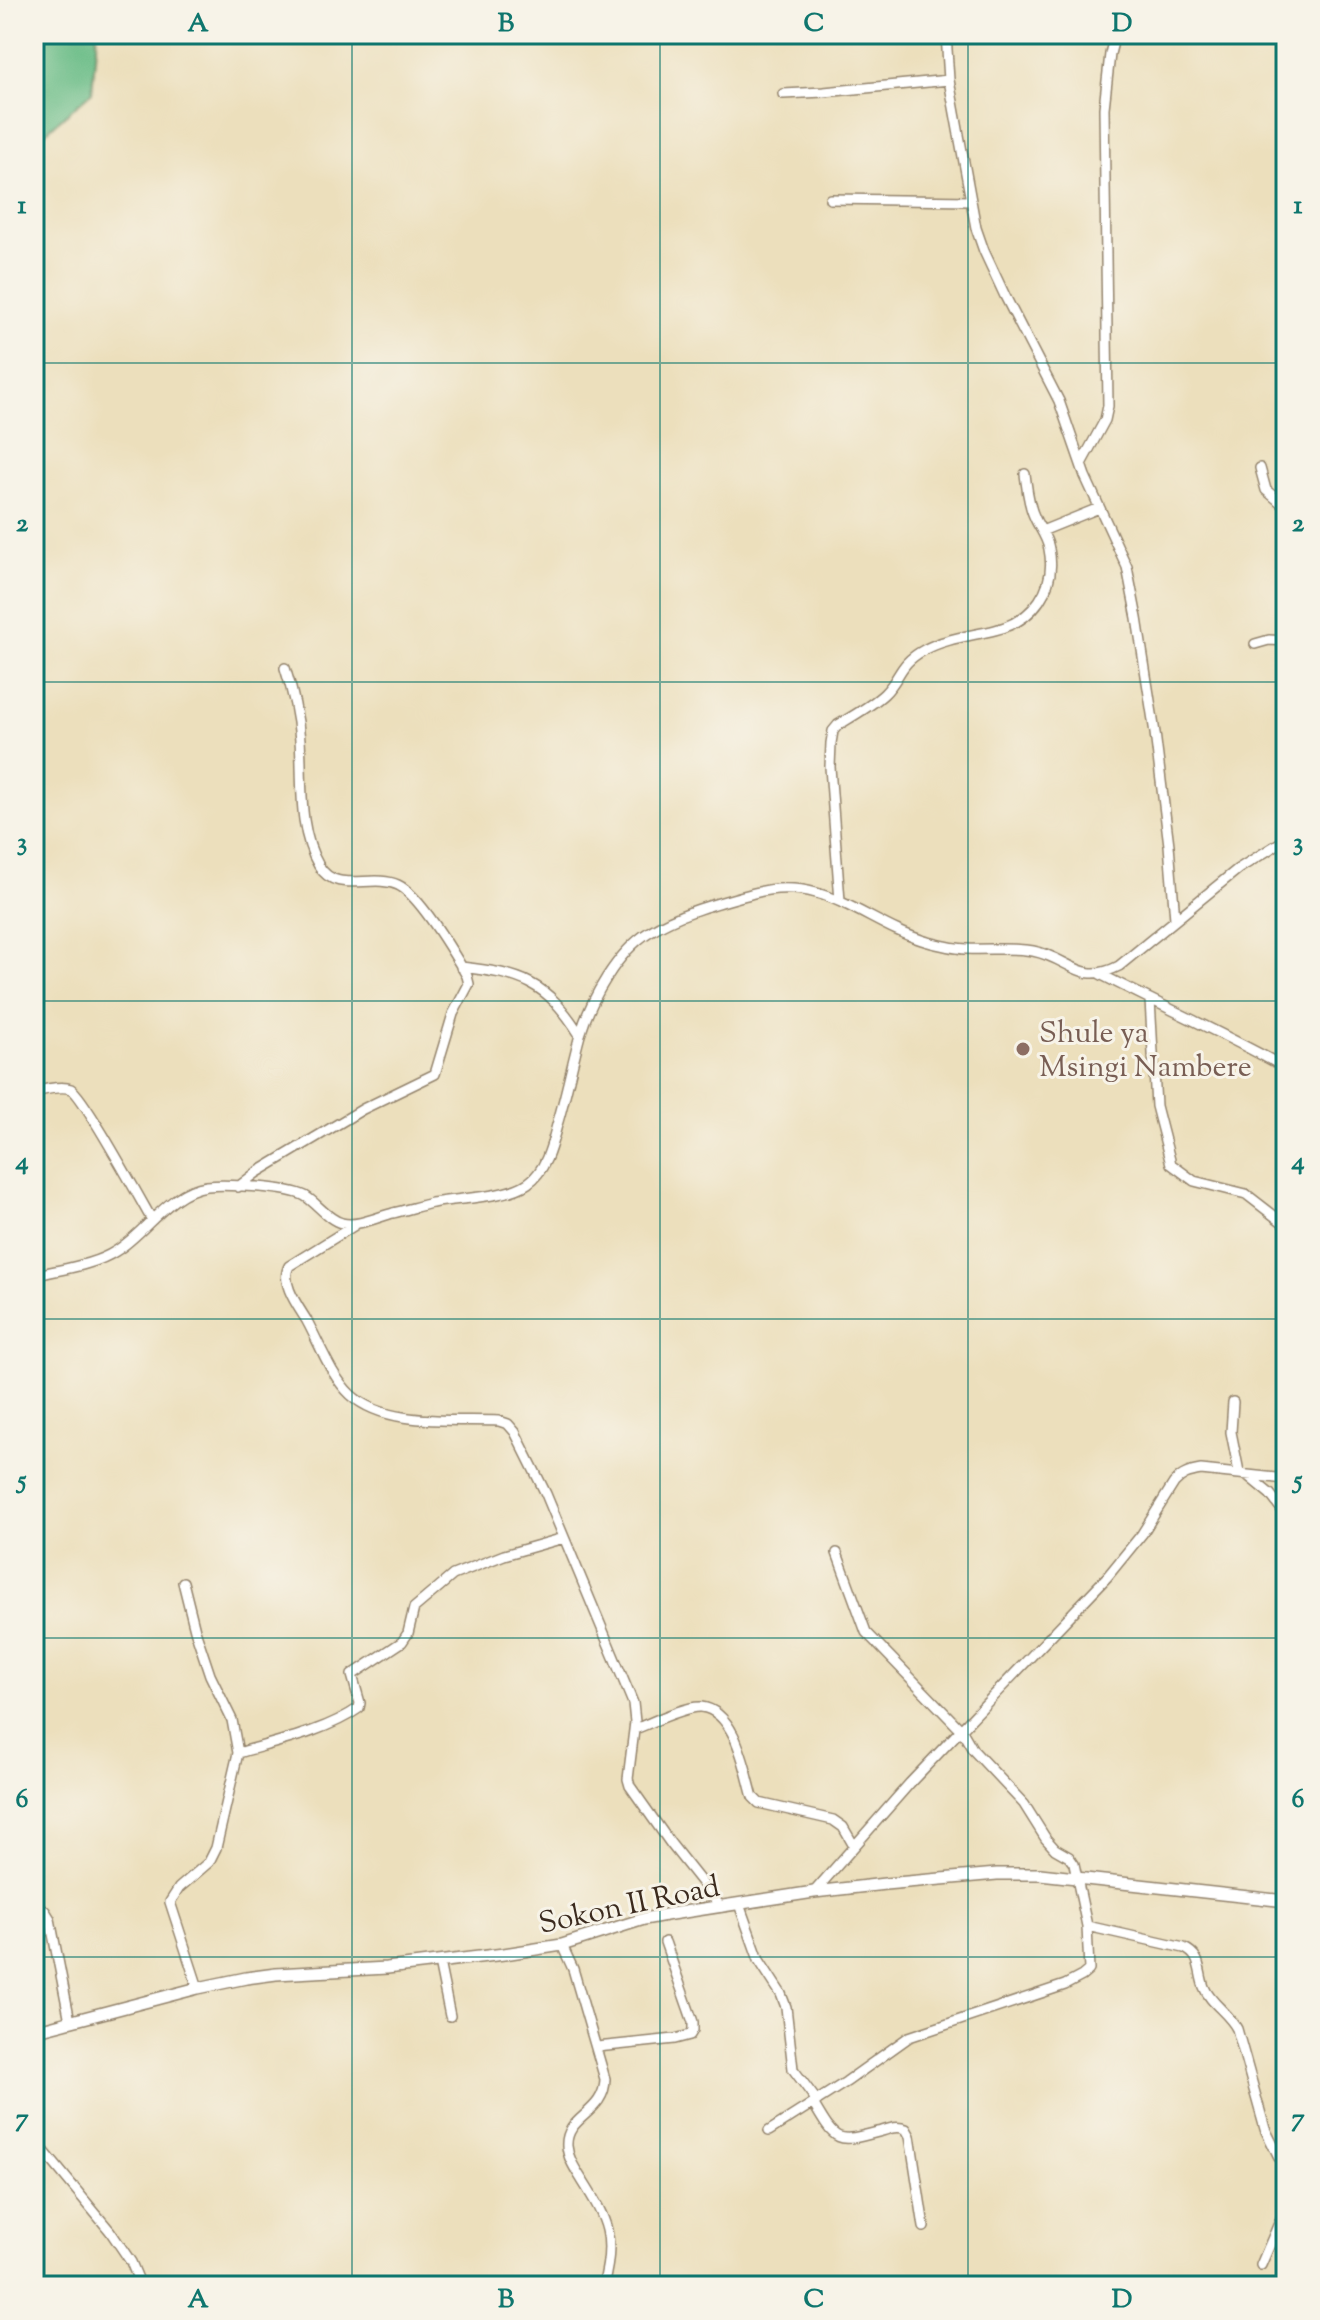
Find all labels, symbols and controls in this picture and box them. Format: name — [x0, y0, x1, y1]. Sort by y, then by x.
text: A — [187, 6, 209, 43]
text: B — [498, 6, 515, 43]
text: C — [804, 6, 824, 43]
text: D — [1112, 6, 1132, 43]
text: 1 — [18, 188, 27, 225]
text: 1 — [1294, 188, 1303, 225]
text: 2 — [16, 506, 29, 543]
text: 2 — [1292, 506, 1305, 543]
text: 3 — [17, 825, 27, 862]
text: 3 — [1293, 825, 1303, 862]
place label: Shule ya Msingi Nambere — [1039, 1013, 1252, 1090]
marker: Shule ya Msingi Nambere — [1014, 1040, 1032, 1058]
text: 4 — [14, 1144, 29, 1181]
text: 4 — [1290, 1144, 1305, 1181]
text: 5 — [16, 1463, 27, 1500]
text: 5 — [1292, 1463, 1303, 1500]
text: 6 — [16, 1782, 29, 1819]
text: 6 — [1292, 1782, 1305, 1819]
street label: Sokon II Road — [535, 1866, 724, 1947]
text: 7 — [15, 2101, 29, 2138]
text: 7 — [1291, 2101, 1305, 2138]
text: A — [187, 2282, 209, 2319]
text: B — [498, 2282, 515, 2319]
text: C — [804, 2282, 824, 2319]
text: D — [1112, 2282, 1132, 2319]

